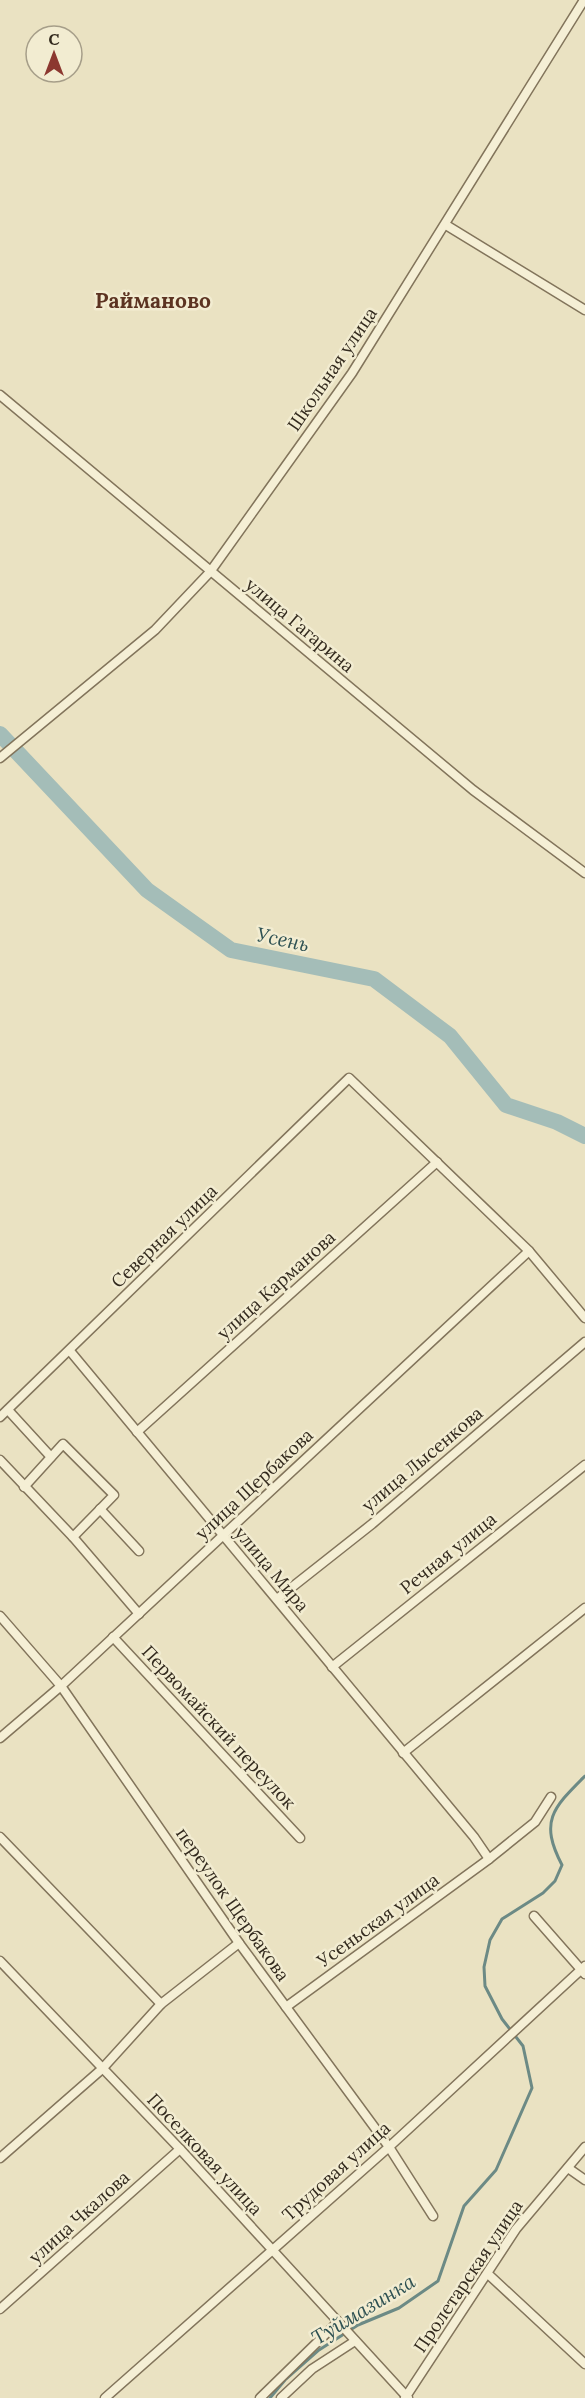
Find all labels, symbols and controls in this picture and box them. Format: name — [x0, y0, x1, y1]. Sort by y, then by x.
north arrow — [24, 24, 84, 84]
text: С — [48, 29, 60, 49]
district label: Райманово — [95, 287, 211, 314]
street label: Школьная улица — [282, 303, 382, 435]
street label: улица Гагарина — [241, 573, 359, 677]
water label: Усень — [255, 921, 312, 957]
street label: Северная улица — [106, 1179, 222, 1293]
street label: улица Карманова — [212, 1226, 340, 1344]
street label: улица Лысенкова — [357, 1401, 487, 1517]
street label: улица Щербакова — [190, 1423, 318, 1545]
street label: Речная улица — [395, 1507, 501, 1599]
street label: улица Мира — [230, 1522, 314, 1616]
street label: Первомайский переулок — [137, 1640, 301, 1814]
street label: переулок Щербакова — [171, 1823, 295, 1985]
street label: Усеньская улица — [312, 1868, 444, 1973]
street label: Поселковая улица — [142, 2088, 268, 2220]
street label: Трудовая улица — [277, 2116, 395, 2226]
street label: улица Чкалова — [24, 2166, 134, 2268]
street label: Пролетарская улица — [408, 2195, 528, 2357]
water label: Туймазинка — [307, 2268, 419, 2350]

